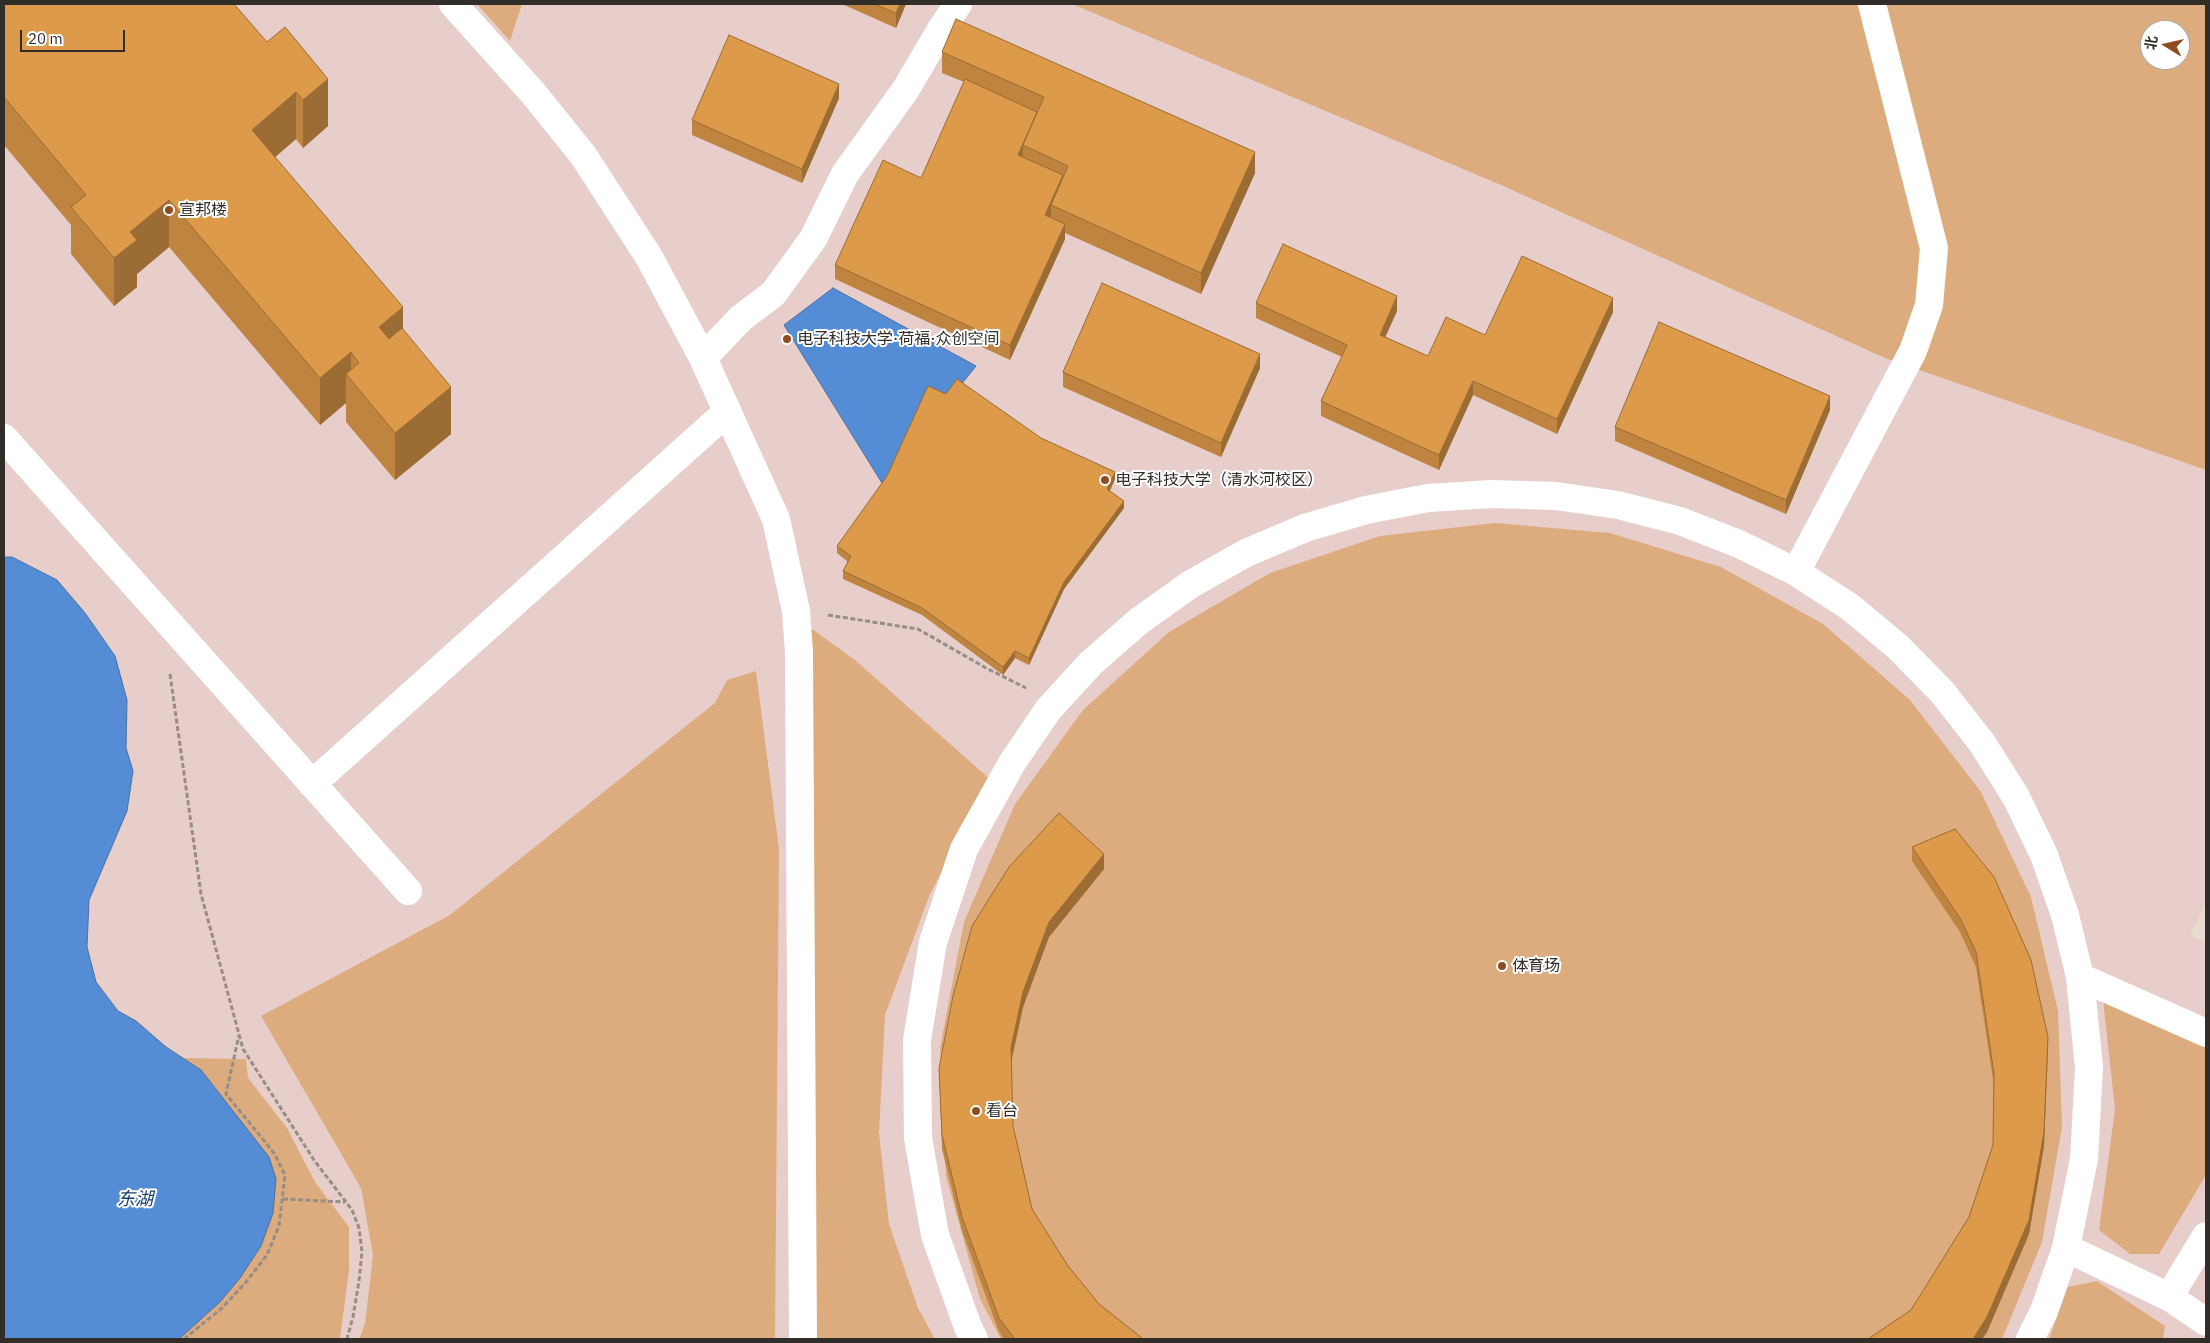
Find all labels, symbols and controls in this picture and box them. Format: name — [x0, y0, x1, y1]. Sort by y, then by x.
scale bar — [22, 20, 128, 52]
north arrow — [2140, 20, 2190, 70]
text: 20 m — [28, 29, 63, 48]
text: 北 — [2141, 34, 2161, 51]
place label: 宣邦楼 — [179, 200, 227, 220]
marker: 宣邦楼 — [163, 204, 175, 216]
place label: 电子科技大学·荷福·众创空间 — [797, 329, 999, 349]
marker: 电子科技大学·荷福·众创空间 — [781, 333, 793, 345]
place label: 电子科技大学（清水河校区） — [1115, 470, 1323, 490]
marker: 电子科技大学（清水河校区） — [1099, 474, 1111, 486]
place label: 体育场 — [1512, 956, 1560, 976]
marker: 体育场 — [1496, 960, 1508, 972]
place label: 看台 — [986, 1101, 1018, 1121]
marker: 看台 — [970, 1105, 982, 1117]
water label: 东湖 — [117, 1189, 153, 1211]

